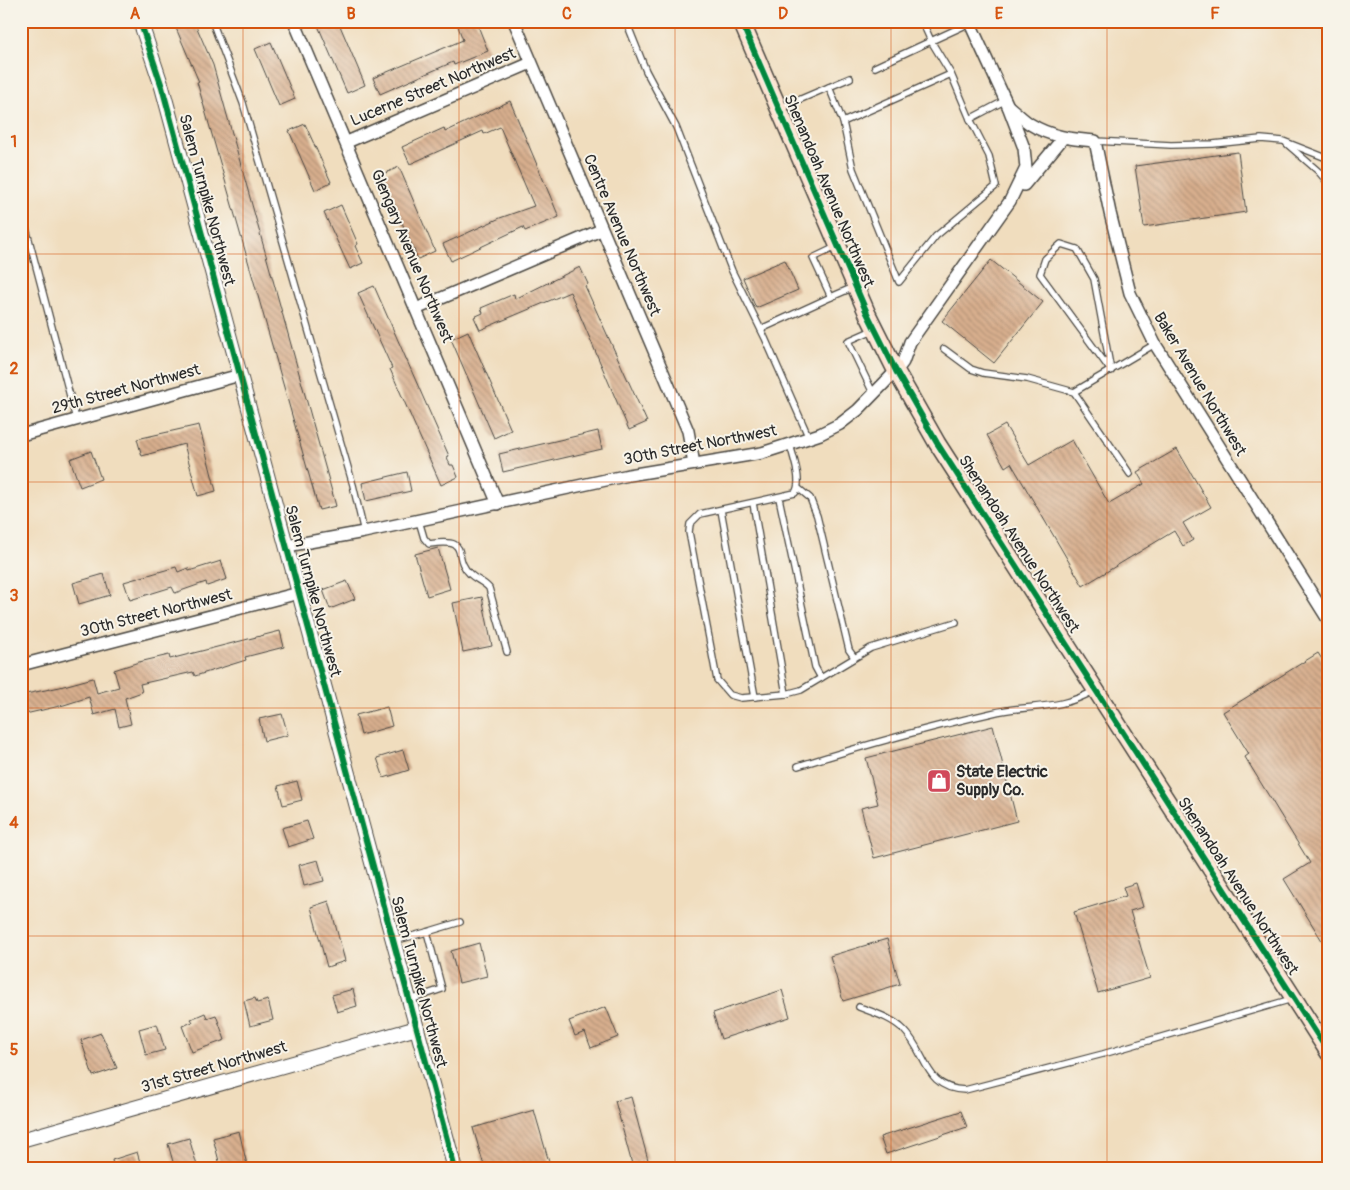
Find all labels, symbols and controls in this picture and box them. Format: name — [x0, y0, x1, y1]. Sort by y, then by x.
text: A — [130, 4, 141, 24]
text: B — [346, 4, 356, 24]
text: C — [562, 4, 572, 24]
text: D — [778, 4, 788, 24]
text: E — [995, 4, 1004, 24]
text: F — [1210, 4, 1220, 24]
street label: Lucerne Street Northwest — [347, 43, 519, 131]
street label: Shenandoah Avenue Northwest — [779, 91, 879, 291]
street label: Salem Turnpike Northwest — [174, 112, 240, 289]
text: 1 — [11, 132, 17, 152]
street label: Centre Avenue Northwest — [579, 151, 665, 319]
street label: Glengary Avenue Northwest — [366, 166, 458, 346]
street label: Baker Avenue Northwest — [1149, 308, 1251, 460]
text: 2 — [10, 359, 19, 379]
street label: 29th Street Northwest — [50, 359, 203, 418]
street label: 30th Street Northwest — [622, 420, 779, 470]
street label: Shenandoah Avenue Northwest — [954, 451, 1084, 637]
street label: Salem Turnpike Northwest — [280, 503, 346, 680]
street label: 30th Street Northwest — [78, 584, 234, 642]
text: 3 — [10, 586, 19, 606]
place label: State Electric Supply Co. — [956, 762, 1048, 800]
shop icon: State Electric Supply Co. — [926, 768, 952, 794]
street label: Shenandoah Avenue Northwest — [1173, 793, 1303, 979]
text: 4 — [9, 813, 19, 833]
street label: Salem Turnpike Northwest — [386, 894, 452, 1071]
street label: 31st Street Northwest — [139, 1036, 290, 1097]
text: 5 — [10, 1040, 19, 1060]

